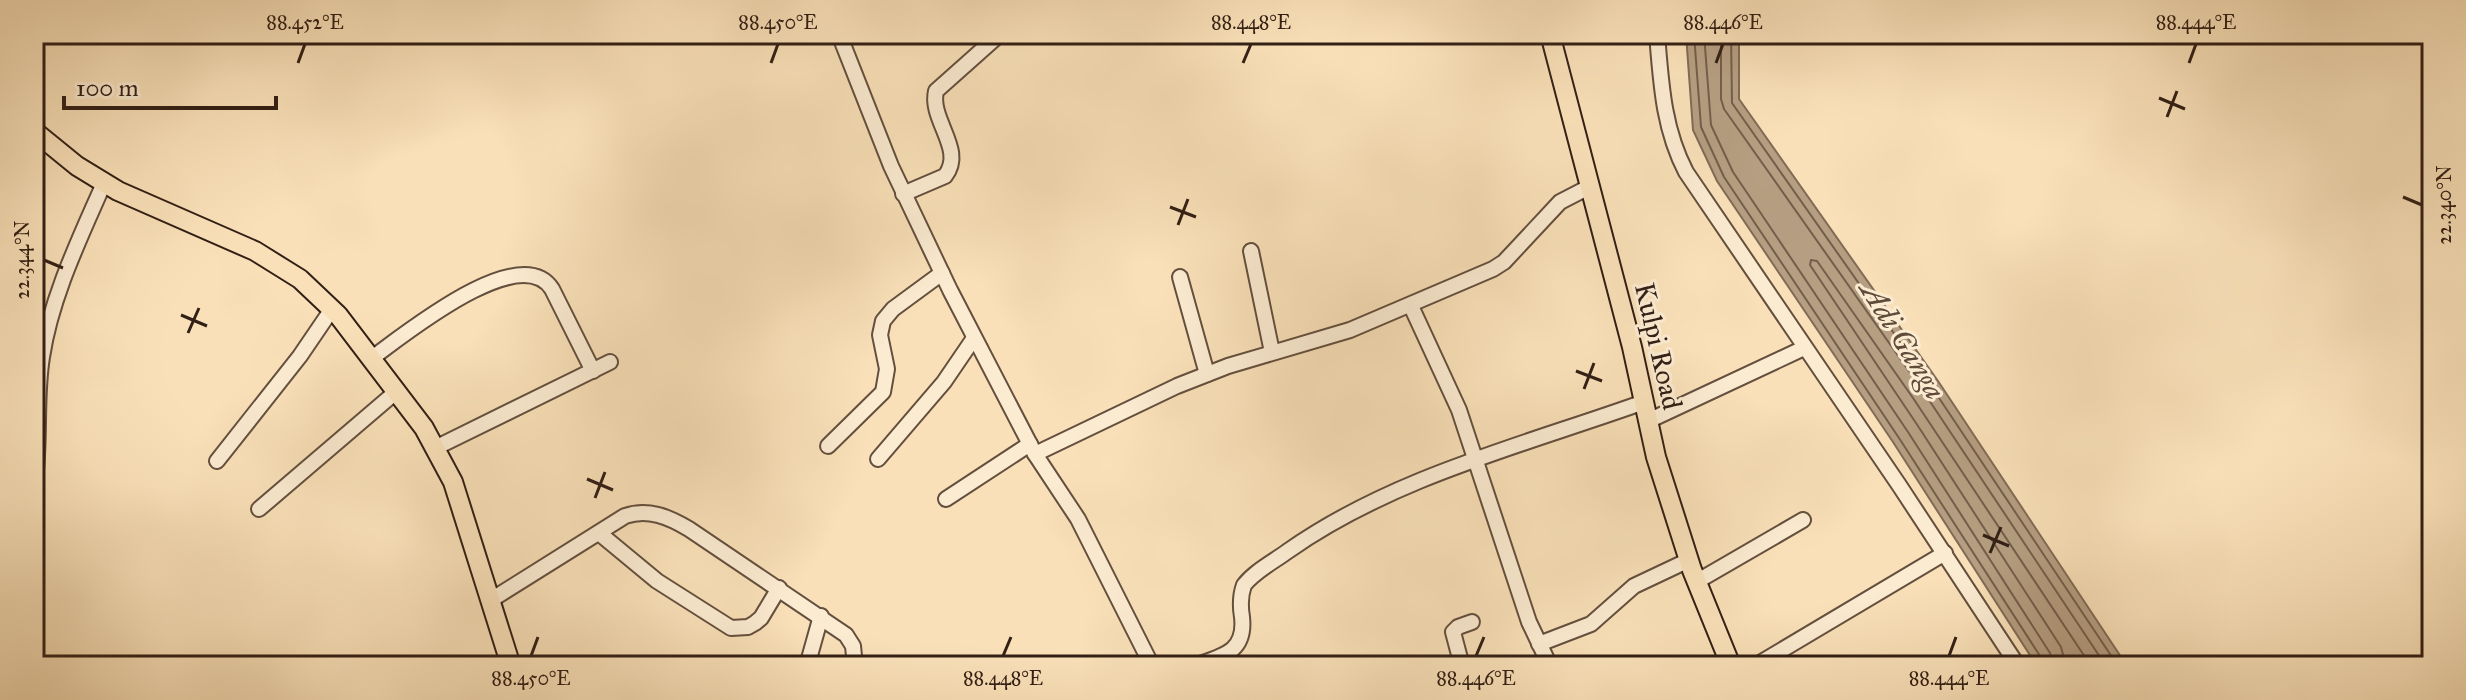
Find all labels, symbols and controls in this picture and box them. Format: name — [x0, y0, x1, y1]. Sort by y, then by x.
text: 88.452°E — [266, 10, 344, 34]
text: 88.450°E — [738, 10, 818, 34]
text: 88.448°E — [1211, 10, 1291, 34]
text: 88.446°E — [1683, 10, 1763, 34]
text: 88.444°E — [2156, 10, 2236, 34]
scale bar — [64, 60, 276, 110]
text: 100 m — [76, 73, 139, 103]
text: 22.340°N — [2432, 165, 2456, 245]
text: 22.344°N — [10, 221, 34, 299]
water label: Adi Ganga — [1851, 272, 1953, 406]
street label: Kulpi Road — [1627, 279, 1690, 413]
text: 88.450°E — [491, 666, 571, 690]
text: 88.448°E — [963, 666, 1043, 690]
text: 88.446°E — [1436, 666, 1516, 690]
text: 88.444°E — [1909, 666, 1989, 690]

